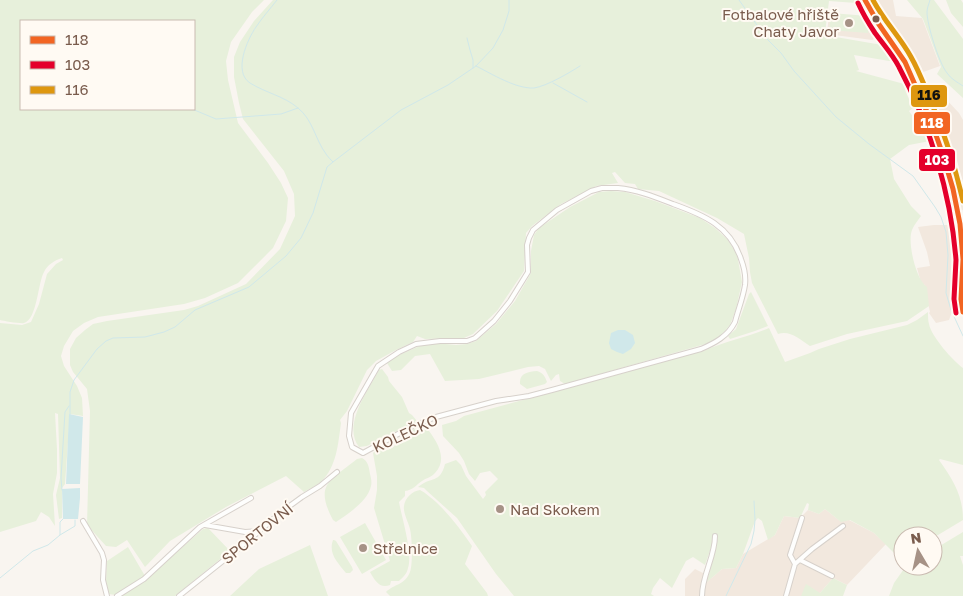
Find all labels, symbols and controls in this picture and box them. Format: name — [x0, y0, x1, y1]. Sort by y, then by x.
place label: Fotbalové hřiště Chaty Javor — [722, 5, 839, 40]
unlabelled marker — [871, 14, 881, 24]
marker: Fotbalové hřiště Chaty Javor — [843, 17, 855, 29]
legend — [20, 20, 195, 110]
text: 118 — [65, 30, 89, 48]
text: 103 — [65, 55, 90, 73]
text: 116 — [65, 80, 89, 98]
line badge: 116 — [910, 84, 948, 108]
text: 116 — [917, 86, 941, 103]
line badge: 118 — [913, 111, 951, 135]
text: 118 — [920, 114, 944, 131]
line badge: 103 — [918, 148, 956, 172]
text: 103 — [925, 151, 949, 168]
street label: KOLEČKO — [369, 410, 441, 456]
street label: SPORTOVNÍ — [218, 498, 297, 567]
place label: Nad Skokem — [510, 500, 600, 518]
marker: Nad Skokem — [494, 503, 506, 515]
north arrow — [893, 526, 943, 576]
text: N — [909, 528, 922, 547]
place label: Střelnice — [373, 539, 438, 557]
marker: Střelnice — [357, 542, 369, 554]

